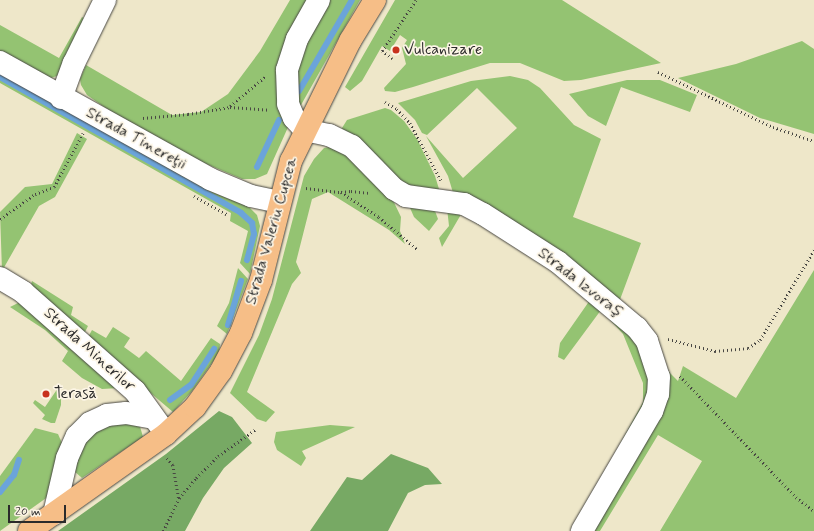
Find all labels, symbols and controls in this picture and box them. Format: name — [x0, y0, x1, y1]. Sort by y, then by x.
place label: Vulcanizare — [404, 40, 482, 60]
marker: Vulcanizare — [391, 45, 401, 55]
street label: Strada Tinereţii — [86, 105, 186, 173]
street label: Strada Valeriu Cupcea — [242, 156, 302, 306]
street label: Strada Izvoraş — [532, 242, 628, 324]
street label: Strada Minerilor — [41, 305, 137, 395]
place label: Terasă — [54, 384, 97, 404]
marker: Terasă — [41, 389, 51, 399]
scale bar — [10, 497, 68, 523]
text: 20 m — [15, 504, 41, 520]

